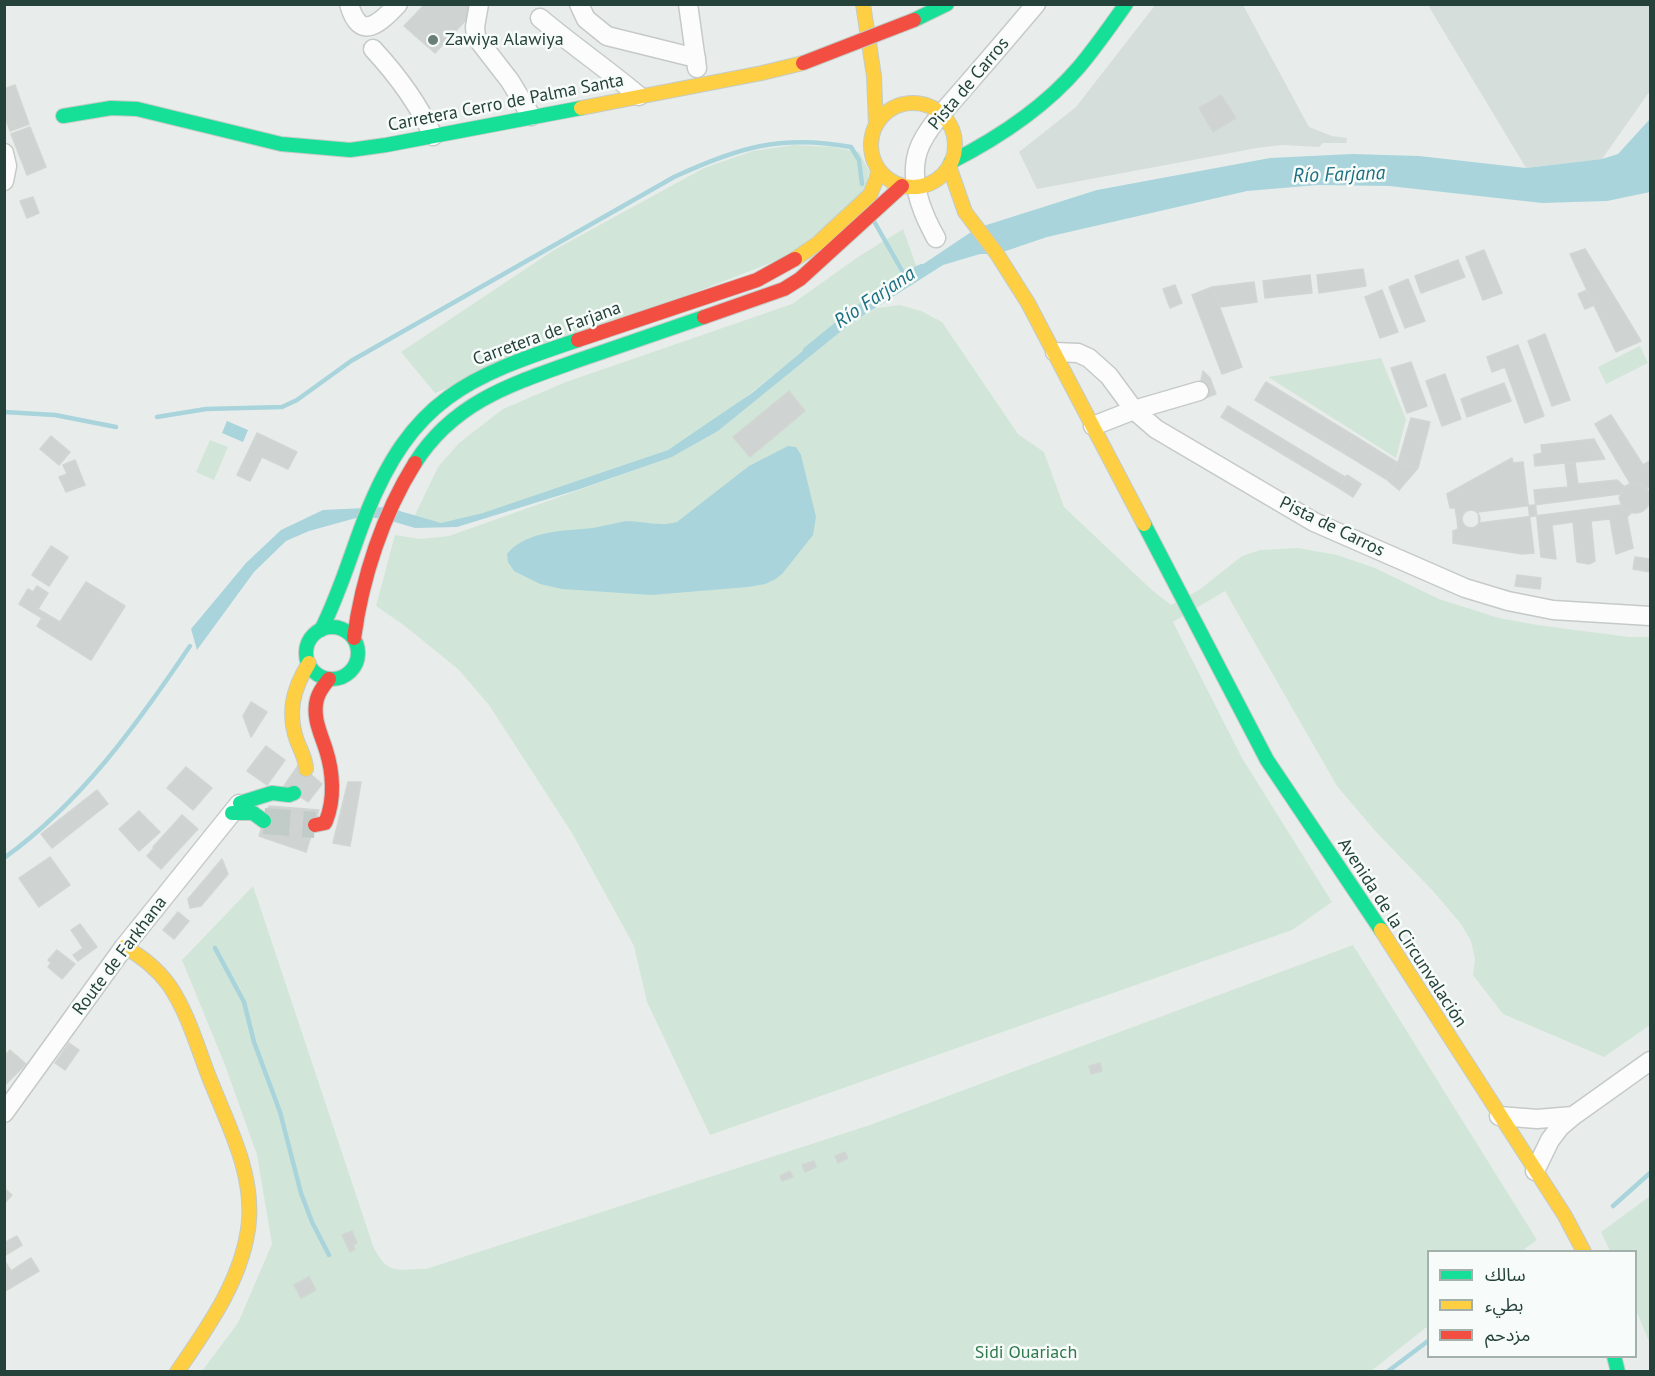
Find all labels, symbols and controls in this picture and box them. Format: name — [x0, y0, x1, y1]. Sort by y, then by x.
place label: Zawiya Alawiya — [445, 29, 564, 51]
marker: Zawiya Alawiya — [426, 33, 440, 47]
street label: Pista de Carros — [924, 33, 1014, 135]
street label: Carretera Cerro de Palma Santa — [386, 70, 626, 136]
water label: Río Farjana — [1292, 161, 1386, 189]
water label: Río Farjana — [830, 262, 920, 334]
street label: Carretera de Farjana — [470, 297, 624, 371]
street label: Pista de Carros — [1276, 492, 1388, 562]
street label: Avenida de la Circunvalación — [1333, 834, 1471, 1032]
street label: Route de Farkhana — [68, 892, 172, 1020]
legend — [1427, 1250, 1637, 1358]
text: سالك — [1485, 1263, 1526, 1286]
text: بطيء — [1485, 1293, 1523, 1316]
text: مزدحم — [1485, 1323, 1530, 1346]
park label: Sidi Ouariach — [975, 1342, 1077, 1364]

